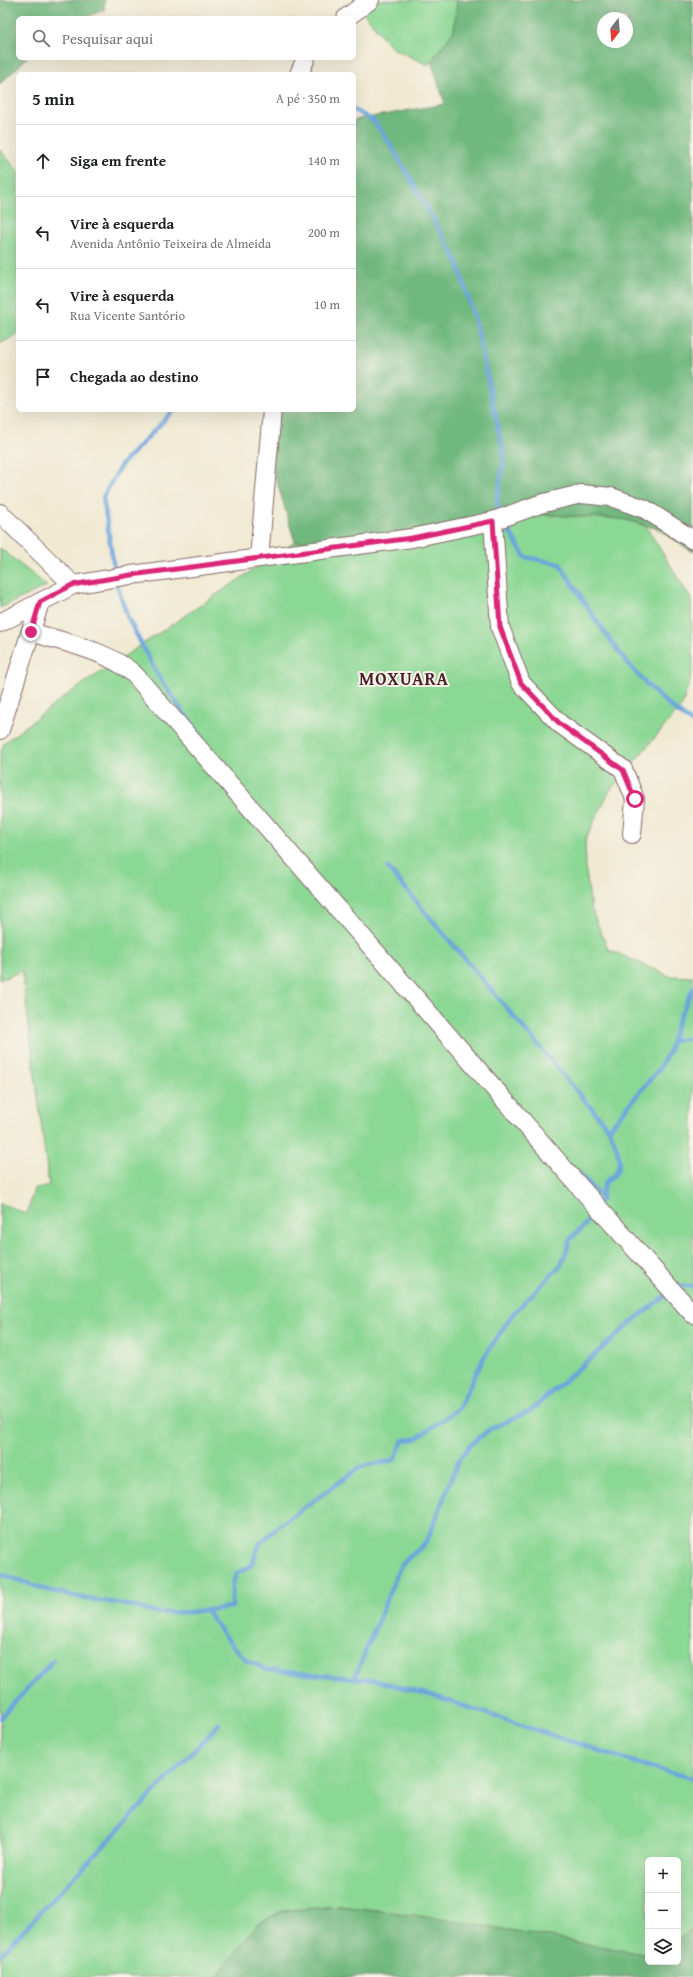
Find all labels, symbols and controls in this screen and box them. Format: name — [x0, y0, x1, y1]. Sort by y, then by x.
north arrow — [597, 12, 633, 48]
search box — [16, 16, 356, 60]
icon: search — [30, 27, 52, 49]
text: Pesquisar aqui — [62, 28, 153, 49]
text: 5 min — [32, 86, 74, 111]
text: A pé · 350 m — [276, 89, 340, 108]
icon: ahead — [32, 150, 54, 172]
text: Siga em frente — [70, 150, 166, 171]
text: 140 m — [308, 151, 340, 170]
text: Vire à esquerda — [70, 213, 174, 234]
icon: left — [32, 222, 54, 244]
text: 200 m — [308, 223, 340, 242]
text: Avenida Antônio Teixeira de Almeida — [70, 234, 271, 253]
text: Vire à esquerda — [70, 285, 174, 306]
icon: left — [32, 294, 54, 316]
text: 10 m — [314, 295, 340, 314]
text: Rua Vicente Santório — [70, 306, 185, 325]
icon: arrive — [32, 366, 54, 388]
text: Chegada ao destino — [70, 366, 198, 387]
route end — [22, 623, 40, 641]
district label: MOXUARA — [359, 665, 449, 692]
route start — [626, 790, 644, 808]
map controls — [645, 1857, 681, 1965]
button: + — [645, 1857, 681, 1893]
button: − — [645, 1893, 681, 1929]
button: layers — [645, 1929, 681, 1965]

